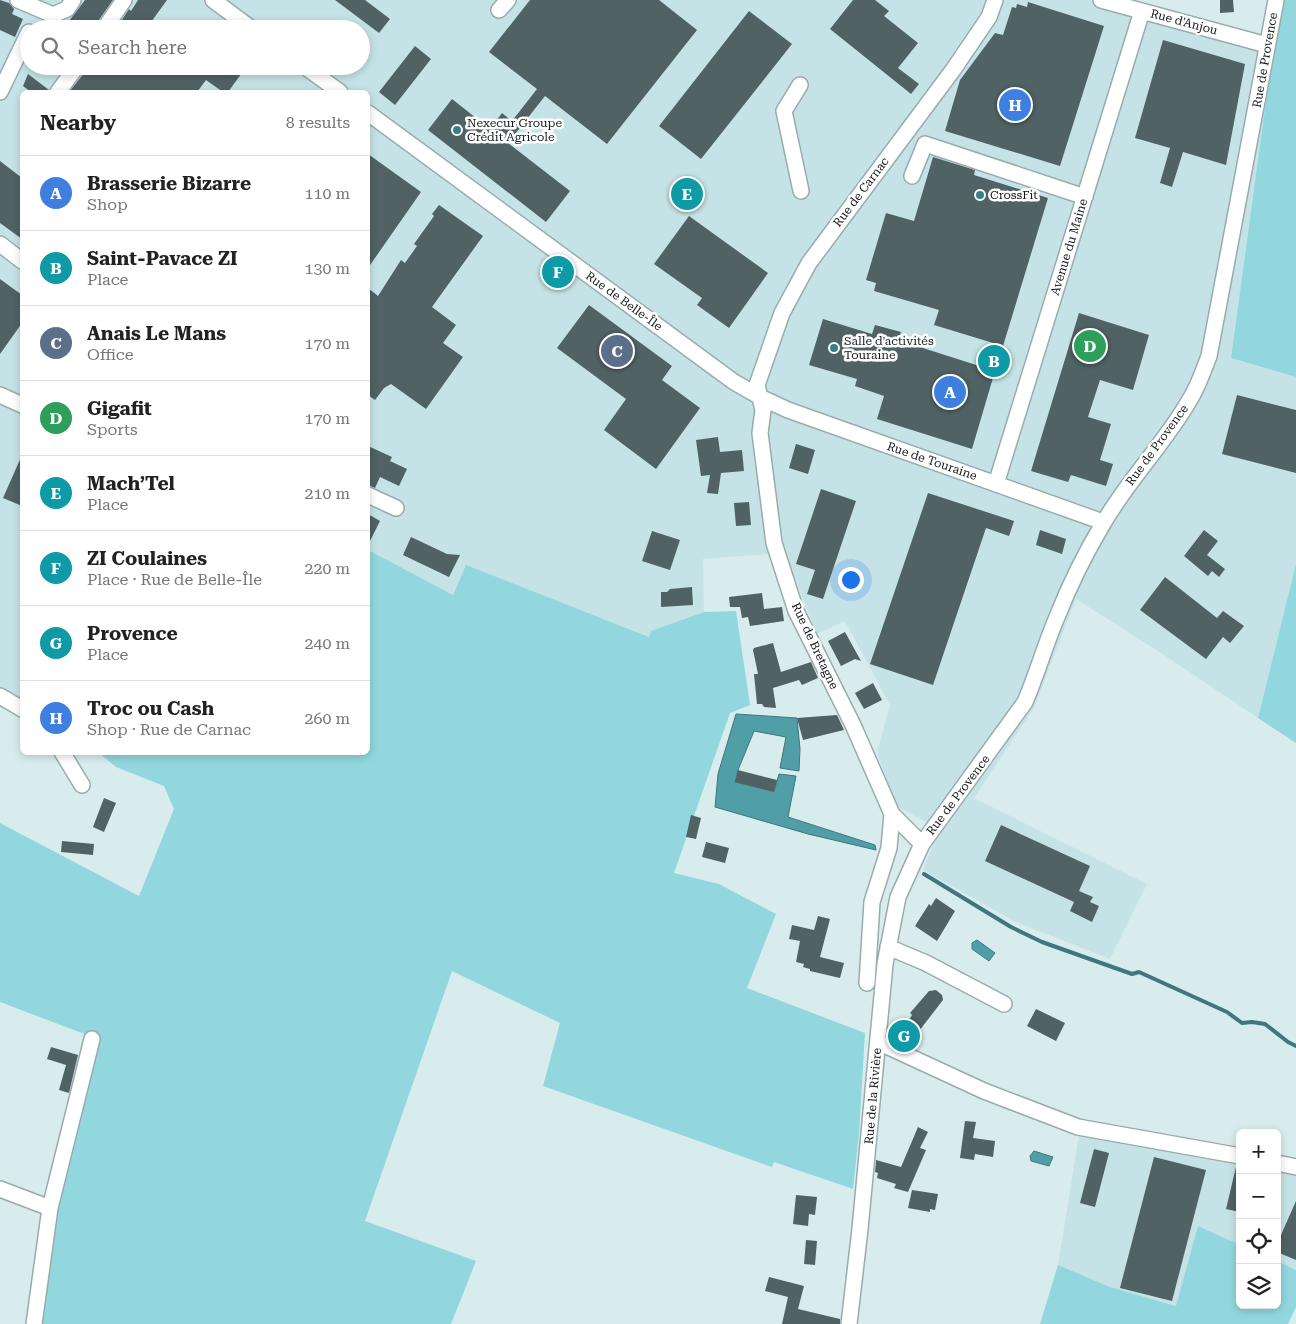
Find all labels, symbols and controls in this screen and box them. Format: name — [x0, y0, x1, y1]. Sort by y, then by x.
street label: Rue d'Anjou — [1149, 6, 1220, 38]
street label: Rue de Provence — [1250, 11, 1280, 109]
search box — [20, 20, 370, 75]
icon: search — [38, 34, 66, 62]
text: Search here — [78, 36, 187, 59]
pin: H — [999, 86, 1031, 124]
text: Nearby — [40, 111, 116, 135]
text: 8 results — [286, 113, 350, 132]
place label: Nexecur Groupe Crédit Agricole — [467, 116, 562, 144]
marker: Nexecur Groupe Crédit Agricole — [451, 124, 463, 136]
street label: Rue de Carnac — [830, 154, 892, 230]
text: Brasserie Bizarre — [87, 172, 251, 195]
pin: E — [671, 175, 703, 213]
text: A — [50, 184, 62, 203]
text: 110 m — [304, 184, 350, 203]
place label: CrossFit — [990, 188, 1038, 202]
marker: CrossFit — [974, 189, 986, 201]
text: Shop — [87, 195, 128, 214]
street label: Avenue du Maine — [1048, 197, 1090, 297]
text: Saint-Pavace ZI — [87, 247, 238, 270]
pin: F — [542, 253, 574, 291]
text: B — [50, 259, 62, 278]
text: 130 m — [304, 259, 350, 278]
street label: Rue de Belle-Île — [583, 269, 665, 334]
text: Place — [87, 270, 128, 289]
text: Anais Le Mans — [87, 322, 226, 345]
pin: D — [1074, 327, 1106, 365]
pin: C — [601, 332, 633, 370]
text: C — [50, 334, 62, 353]
text: 170 m — [304, 334, 350, 353]
place label: Salle d'activités Touraine — [844, 334, 934, 362]
marker: Salle d'activités Touraine — [828, 342, 840, 354]
pin: B — [978, 342, 1010, 380]
text: Office — [87, 345, 133, 364]
pin: A — [934, 373, 966, 411]
text: Gigafit — [87, 397, 152, 420]
street label: Rue de Provence — [1123, 401, 1191, 488]
text: D — [50, 409, 62, 428]
text: 170 m — [304, 409, 350, 428]
text: Sports — [87, 420, 138, 439]
street label: Rue de Touraine — [885, 439, 979, 483]
text: Mach’Tel — [87, 472, 175, 495]
text: E — [51, 484, 61, 503]
text: 210 m — [304, 484, 350, 503]
text: Place — [87, 495, 128, 514]
text: ZI Coulaines — [87, 547, 207, 570]
text: F — [51, 559, 61, 578]
text: 220 m — [304, 559, 350, 578]
your location — [838, 567, 864, 593]
text: Place · Rue de Belle-Île — [87, 570, 262, 589]
street label: Rue de Bretagne — [789, 600, 841, 692]
text: Provence — [87, 622, 178, 645]
text: G — [50, 634, 62, 653]
text: 240 m — [304, 634, 350, 653]
text: Place — [87, 645, 128, 664]
text: Troc ou Cash — [87, 697, 214, 720]
text: H — [49, 709, 63, 728]
text: 260 m — [304, 709, 350, 728]
text: Shop · Rue de Carnac — [87, 720, 251, 739]
street label: Rue de Provence — [923, 752, 993, 838]
pin: G — [888, 1017, 920, 1055]
street label: Rue de la Rivière — [862, 1047, 884, 1145]
map controls — [1236, 1129, 1281, 1309]
button: + — [1236, 1129, 1281, 1174]
button: − — [1236, 1174, 1281, 1219]
button: locate — [1236, 1219, 1281, 1264]
button: layers — [1236, 1264, 1281, 1309]

